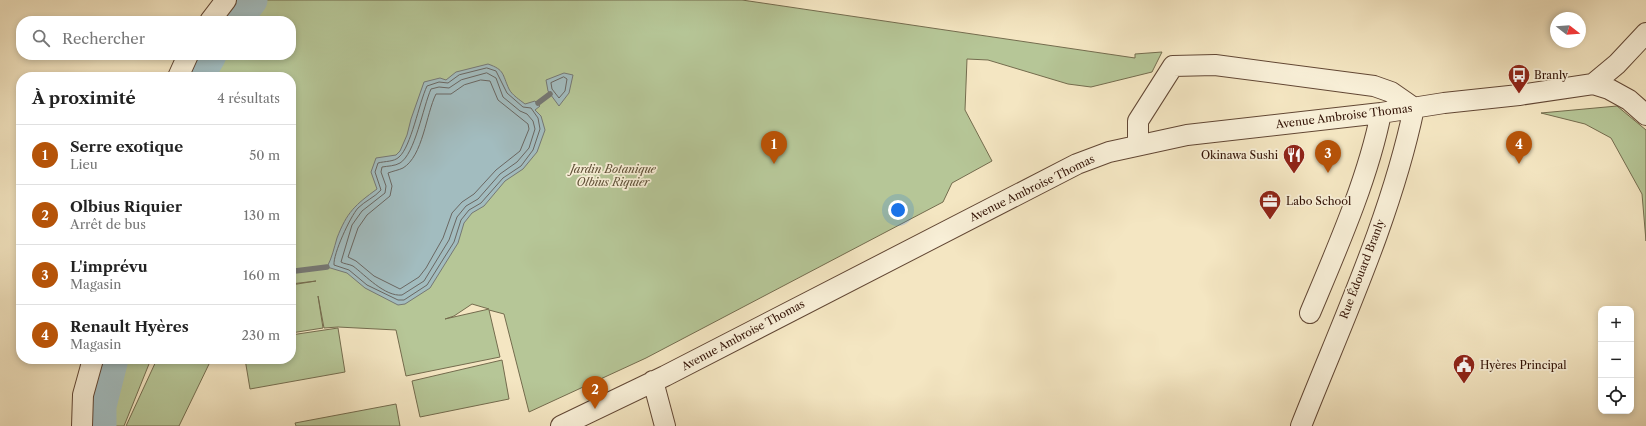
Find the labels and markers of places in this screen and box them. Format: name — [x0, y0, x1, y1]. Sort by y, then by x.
bus stop icon: Branly — [1506, 62, 1532, 95]
place label: Branly — [1534, 68, 1569, 82]
pin: 1 — [761, 131, 787, 164]
pin: 4 — [1506, 131, 1532, 164]
pin: 3 — [1315, 140, 1341, 173]
restaurant icon: Okinawa Sushi — [1281, 142, 1307, 175]
place label: Okinawa Sushi — [1201, 148, 1279, 162]
office icon: Labo School — [1257, 188, 1283, 221]
place label: Labo School — [1286, 194, 1352, 208]
public building icon: Hyères Principal — [1451, 352, 1477, 385]
place label: Hyères Principal — [1480, 358, 1567, 372]
pin: 2 — [582, 376, 608, 409]

